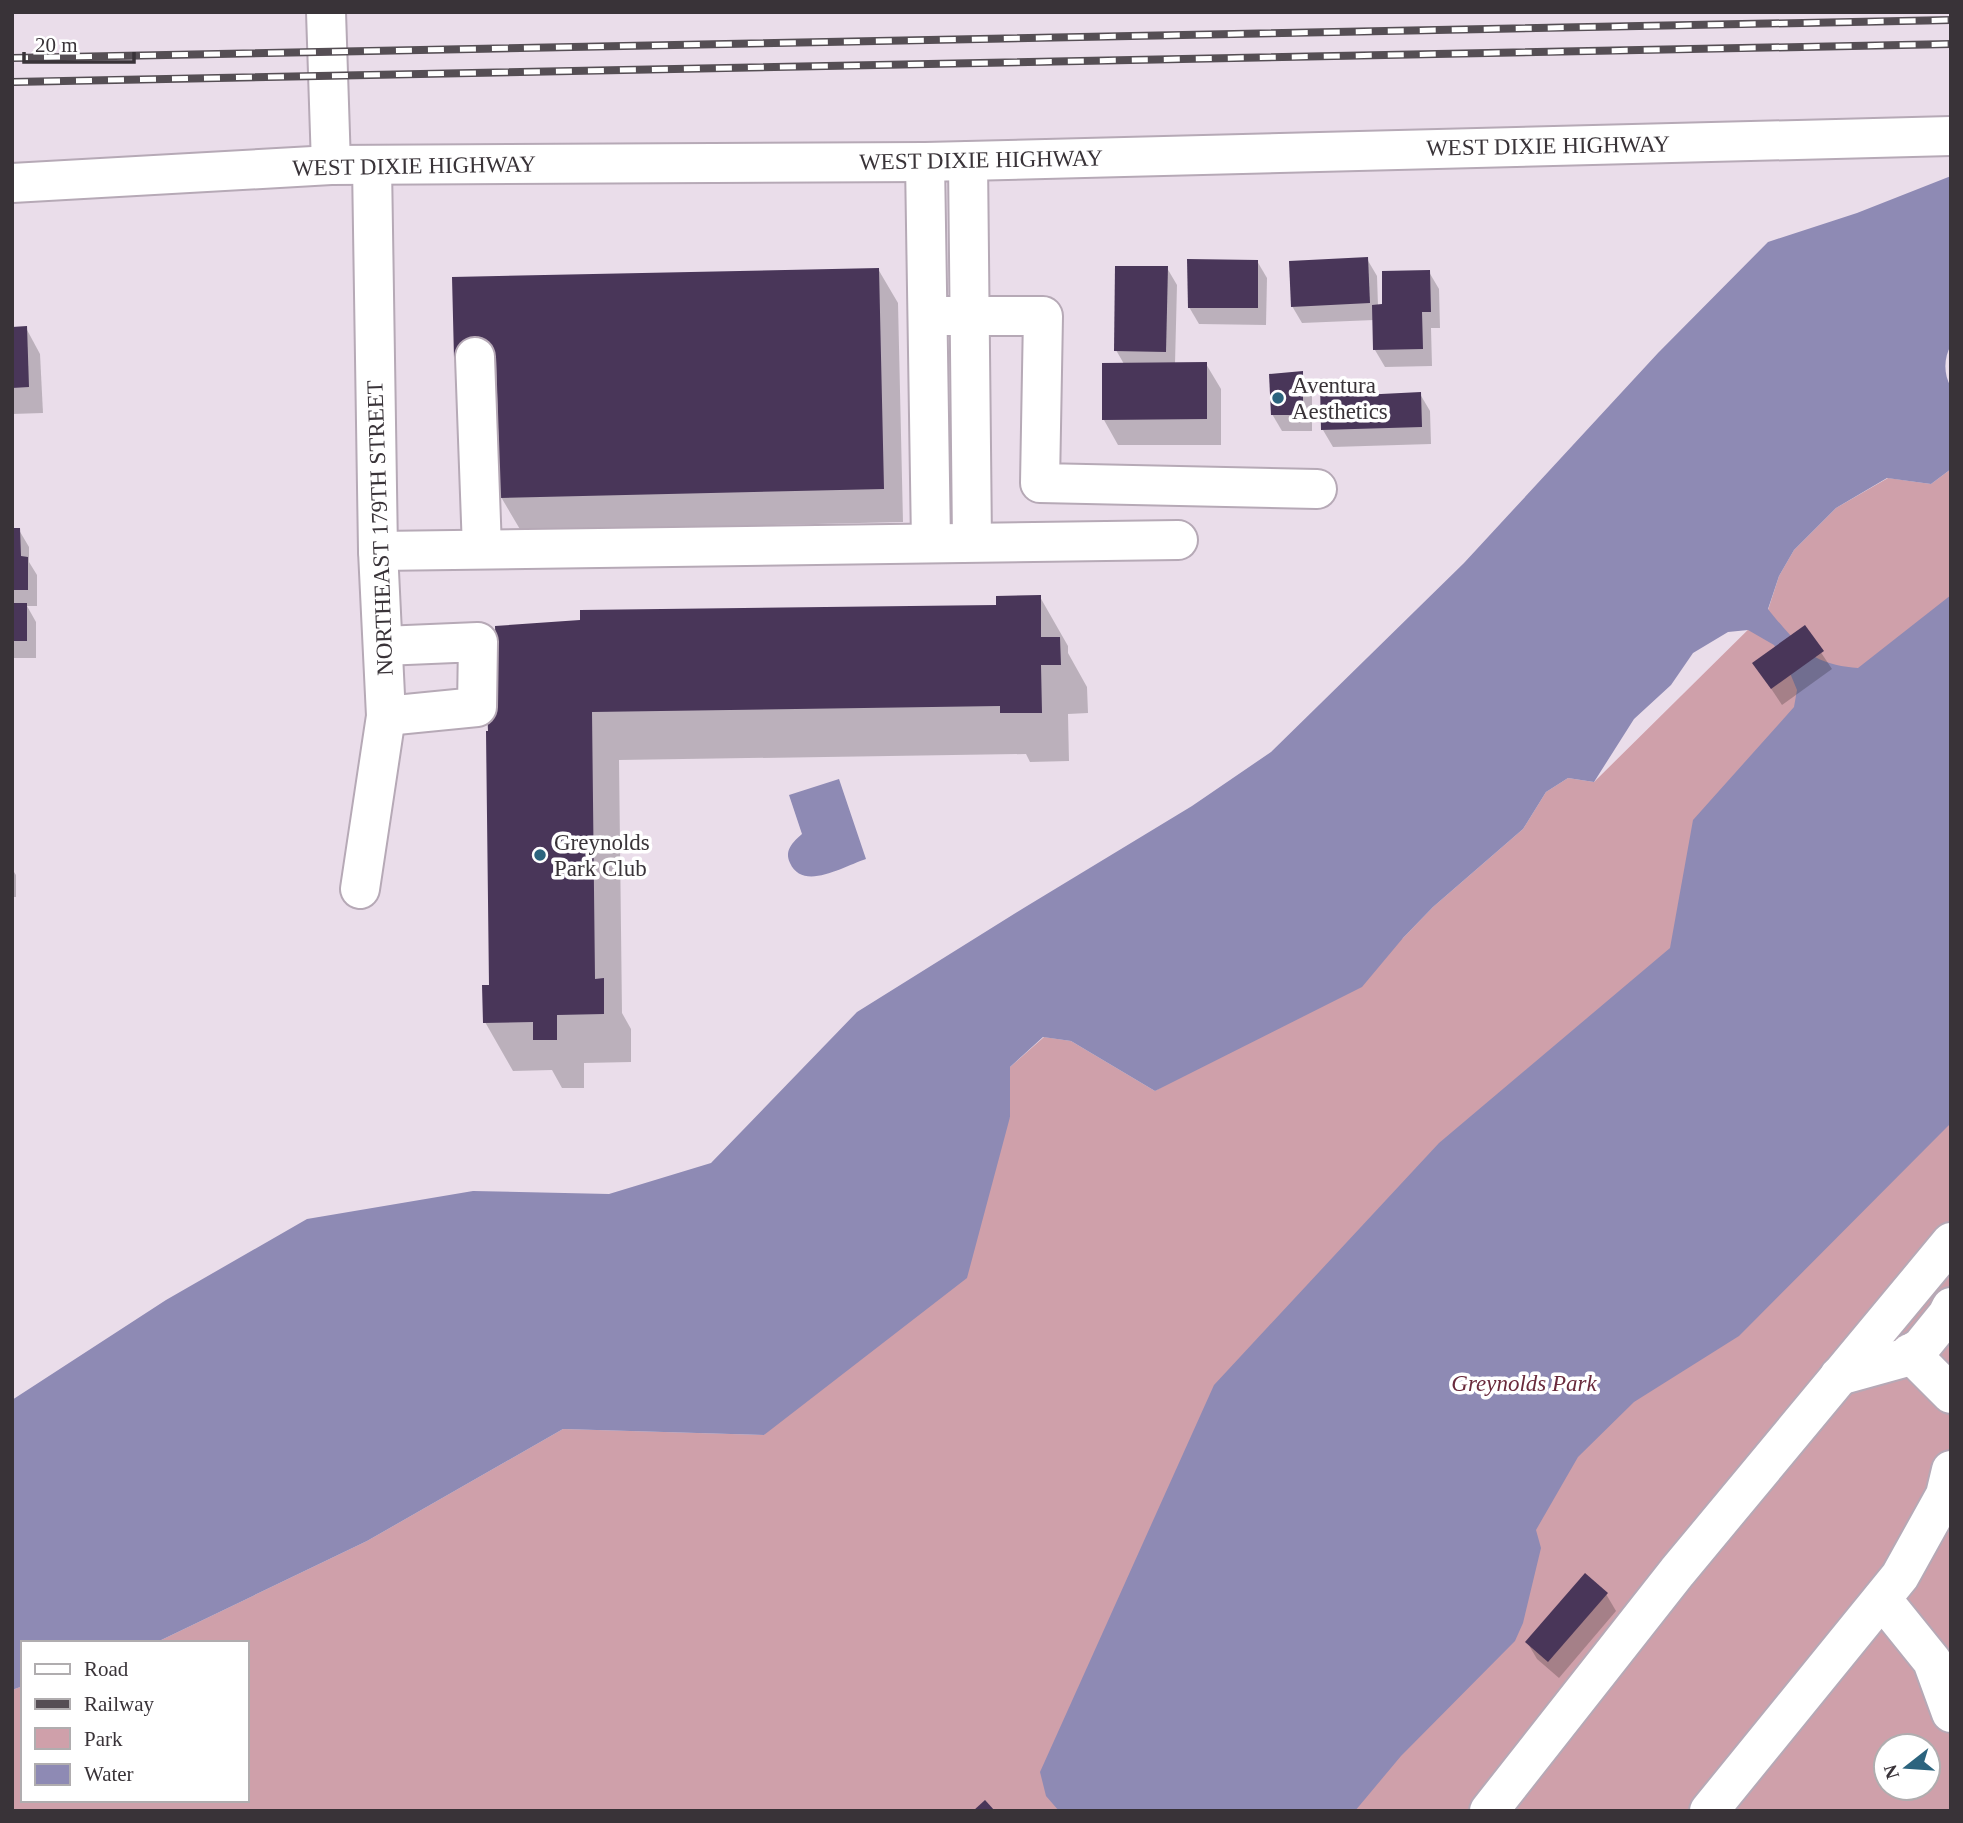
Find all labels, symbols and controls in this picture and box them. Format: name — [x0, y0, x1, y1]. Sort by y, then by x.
scale bar — [24, 21, 135, 65]
text: 20 m — [35, 33, 78, 57]
street label: WEST DIXIE HIGHWAY — [1426, 131, 1671, 161]
street label: WEST DIXIE HIGHWAY — [859, 145, 1104, 175]
street label: WEST DIXIE HIGHWAY — [292, 151, 537, 181]
place label: Aventura Aesthetics — [1292, 373, 1388, 424]
street label: NORTHEAST 179TH STREET — [362, 380, 398, 676]
marker: Aventura Aesthetics — [1270, 390, 1286, 406]
place label: Greynolds Park Club — [554, 830, 650, 881]
marker: Greynolds Park Club — [532, 847, 548, 863]
park label: Greynolds Park — [1451, 1371, 1597, 1396]
legend — [21, 1641, 248, 1802]
text: Road — [84, 1657, 129, 1681]
text: Railway — [84, 1692, 154, 1716]
text: Park — [84, 1727, 123, 1751]
north arrow — [1872, 1732, 1942, 1802]
text: Water — [84, 1762, 134, 1786]
text: N — [1879, 1762, 1903, 1781]

